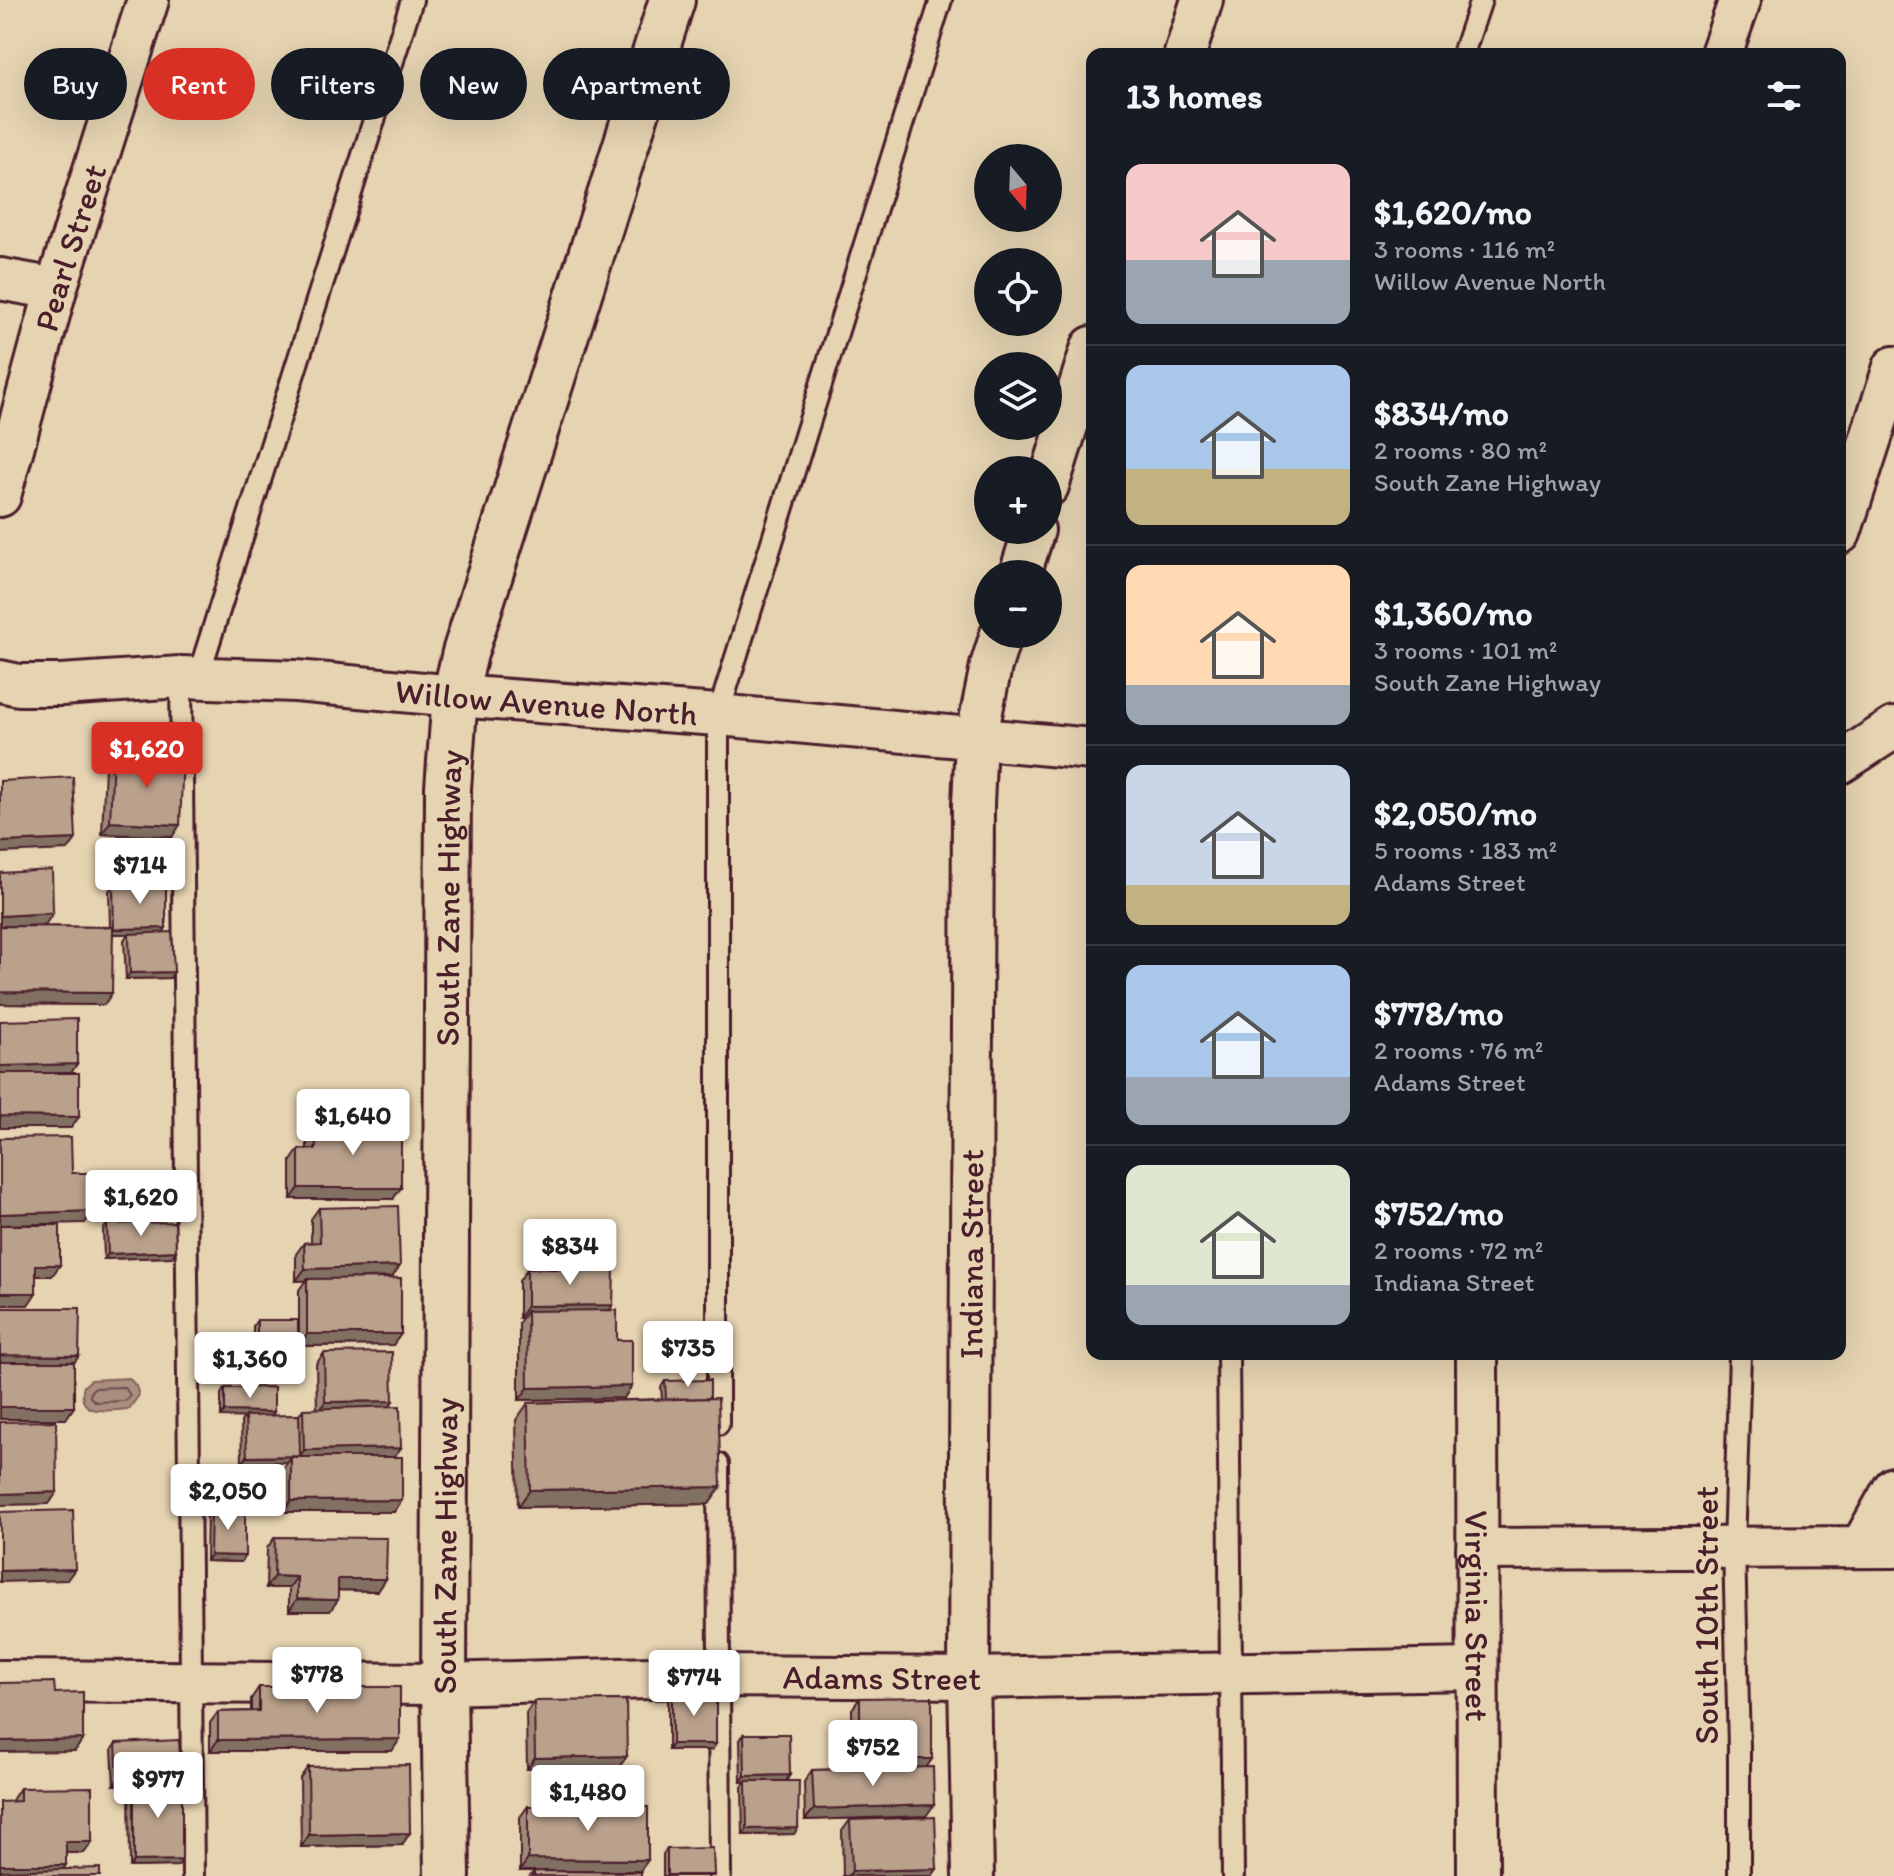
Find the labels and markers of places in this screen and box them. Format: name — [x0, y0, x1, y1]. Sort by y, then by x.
pin: $1,620 — [82, 722, 212, 790]
pin: $714 — [93, 838, 187, 906]
pin: $1,640 — [288, 1089, 418, 1157]
pin: $1,620 — [76, 1170, 206, 1238]
pin: $834 — [523, 1219, 617, 1287]
pin: $735 — [641, 1321, 735, 1389]
pin: $1,360 — [185, 1332, 315, 1400]
pin: $2,050 — [163, 1464, 293, 1532]
pin: $778 — [270, 1647, 364, 1715]
pin: $774 — [647, 1650, 741, 1718]
pin: $752 — [826, 1720, 920, 1788]
pin: $977 — [111, 1752, 205, 1820]
pin: $1,480 — [523, 1765, 653, 1833]

